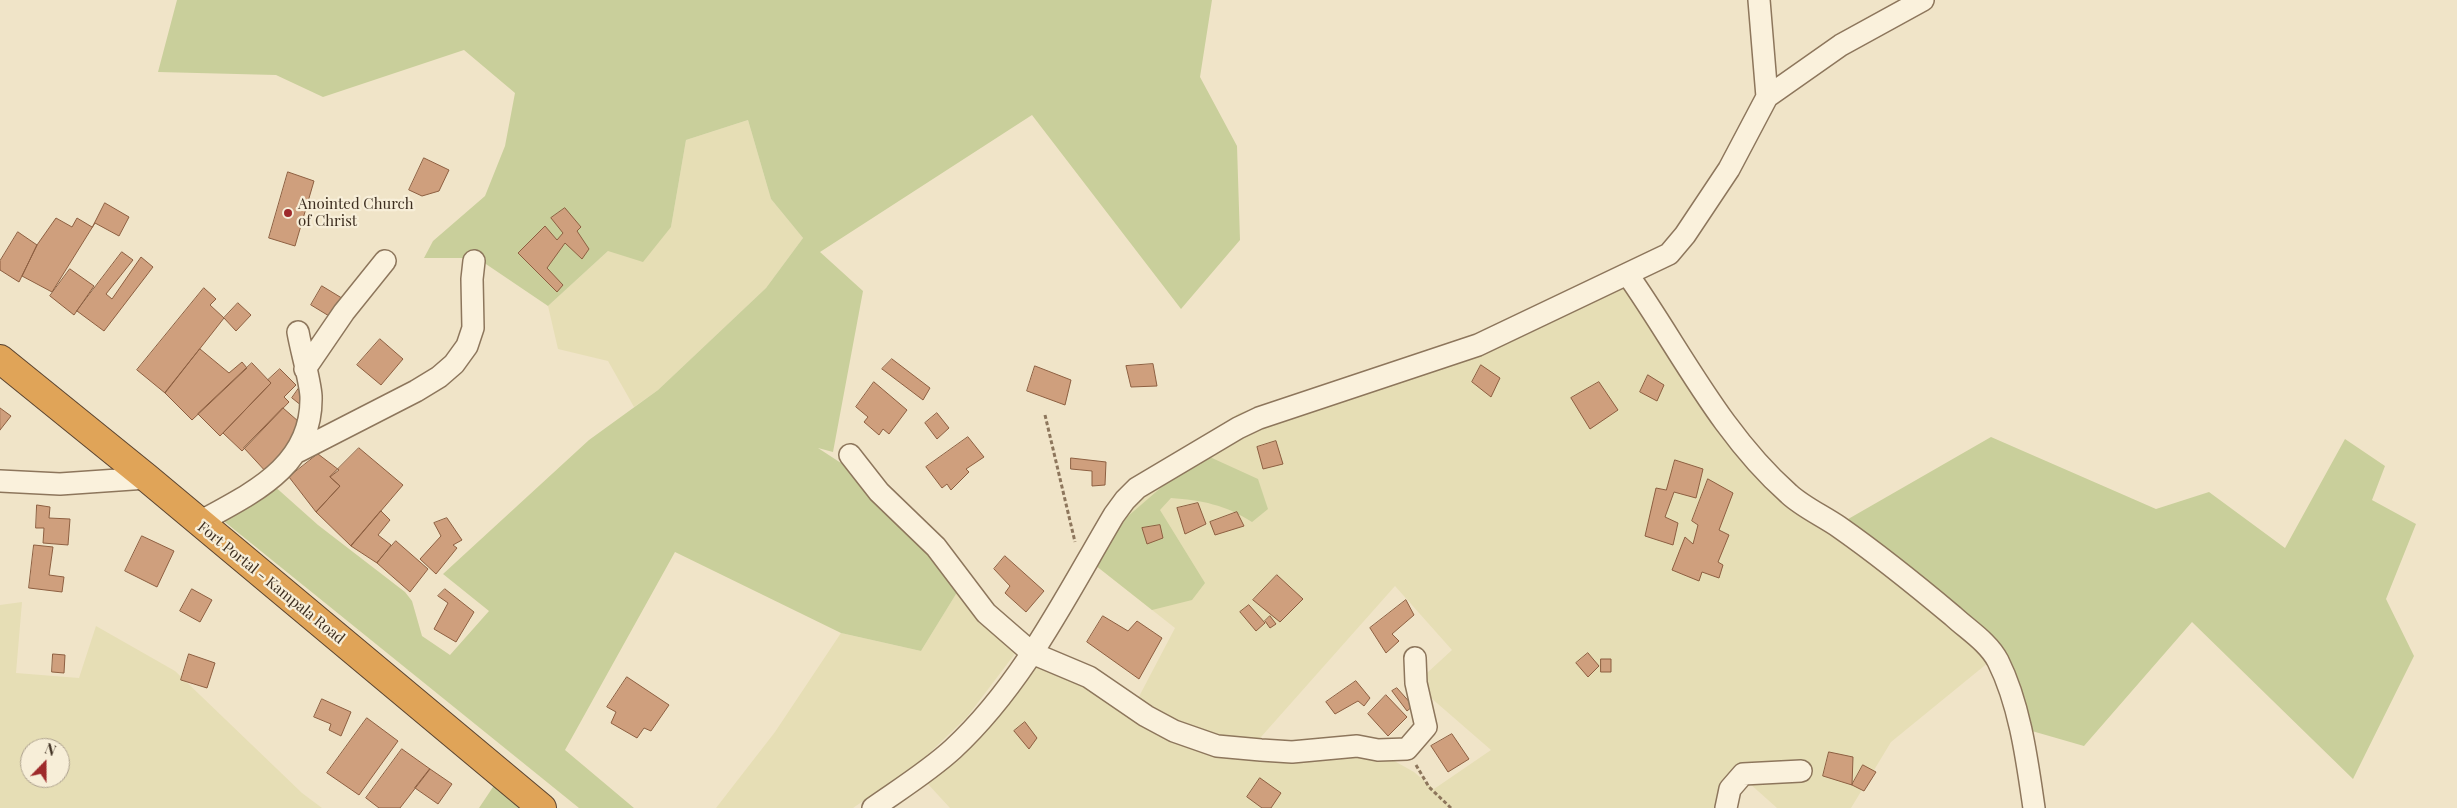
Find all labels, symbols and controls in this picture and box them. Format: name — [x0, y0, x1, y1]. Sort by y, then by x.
place label: Anointed Church of Christ — [298, 195, 414, 230]
marker: Anointed Church of Christ — [282, 207, 294, 219]
street label: Fort Portal - Kampala Road — [194, 518, 348, 648]
north arrow — [20, 738, 70, 788]
text: N — [42, 739, 59, 760]

